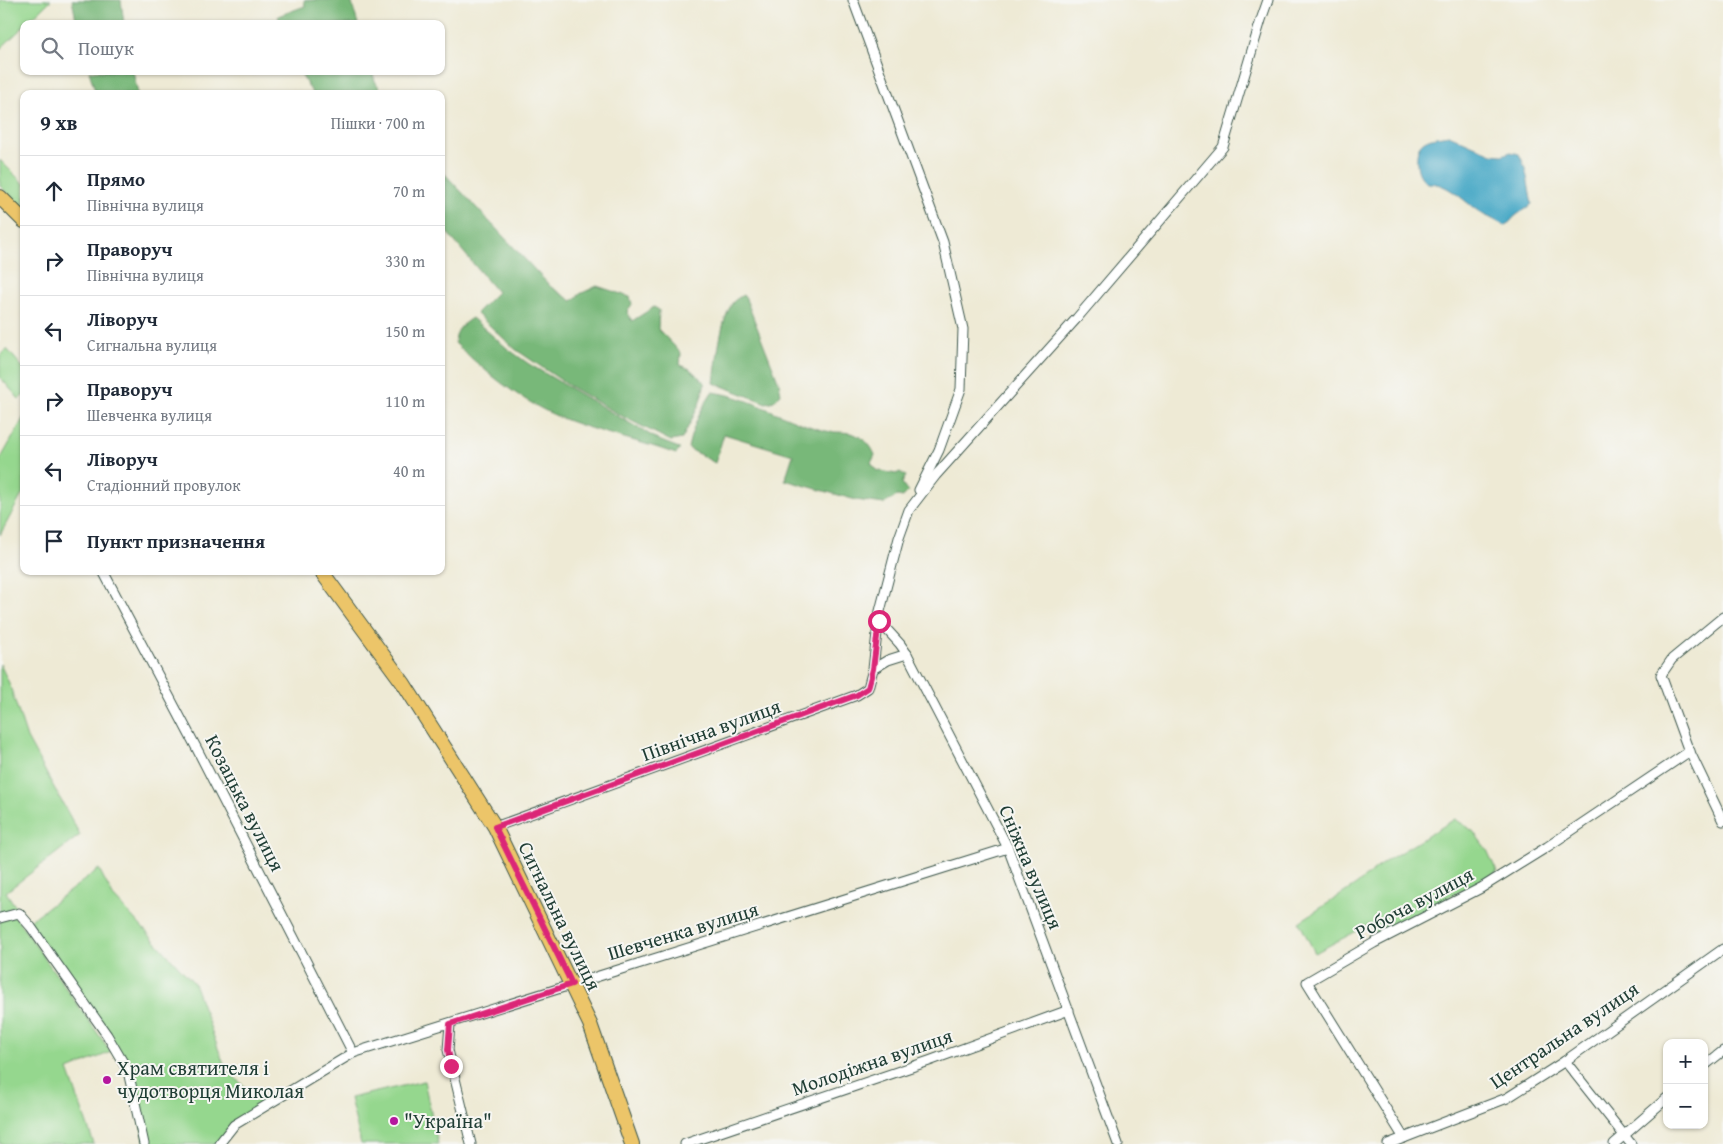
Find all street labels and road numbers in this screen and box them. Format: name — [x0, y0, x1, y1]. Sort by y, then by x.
street label: Північна вулиця — [637, 691, 784, 768]
street label: Козацька вулиця — [198, 729, 292, 876]
street label: Сніжна вулиця — [992, 800, 1071, 934]
street label: Сигнальна вулиця — [512, 836, 609, 995]
street label: Робоча вулиця — [1349, 859, 1478, 946]
street label: Шевченка вулиця — [604, 894, 762, 967]
street label: Центральна вулиця — [1483, 974, 1644, 1095]
street label: Молодіжна вулиця — [788, 1020, 956, 1103]

